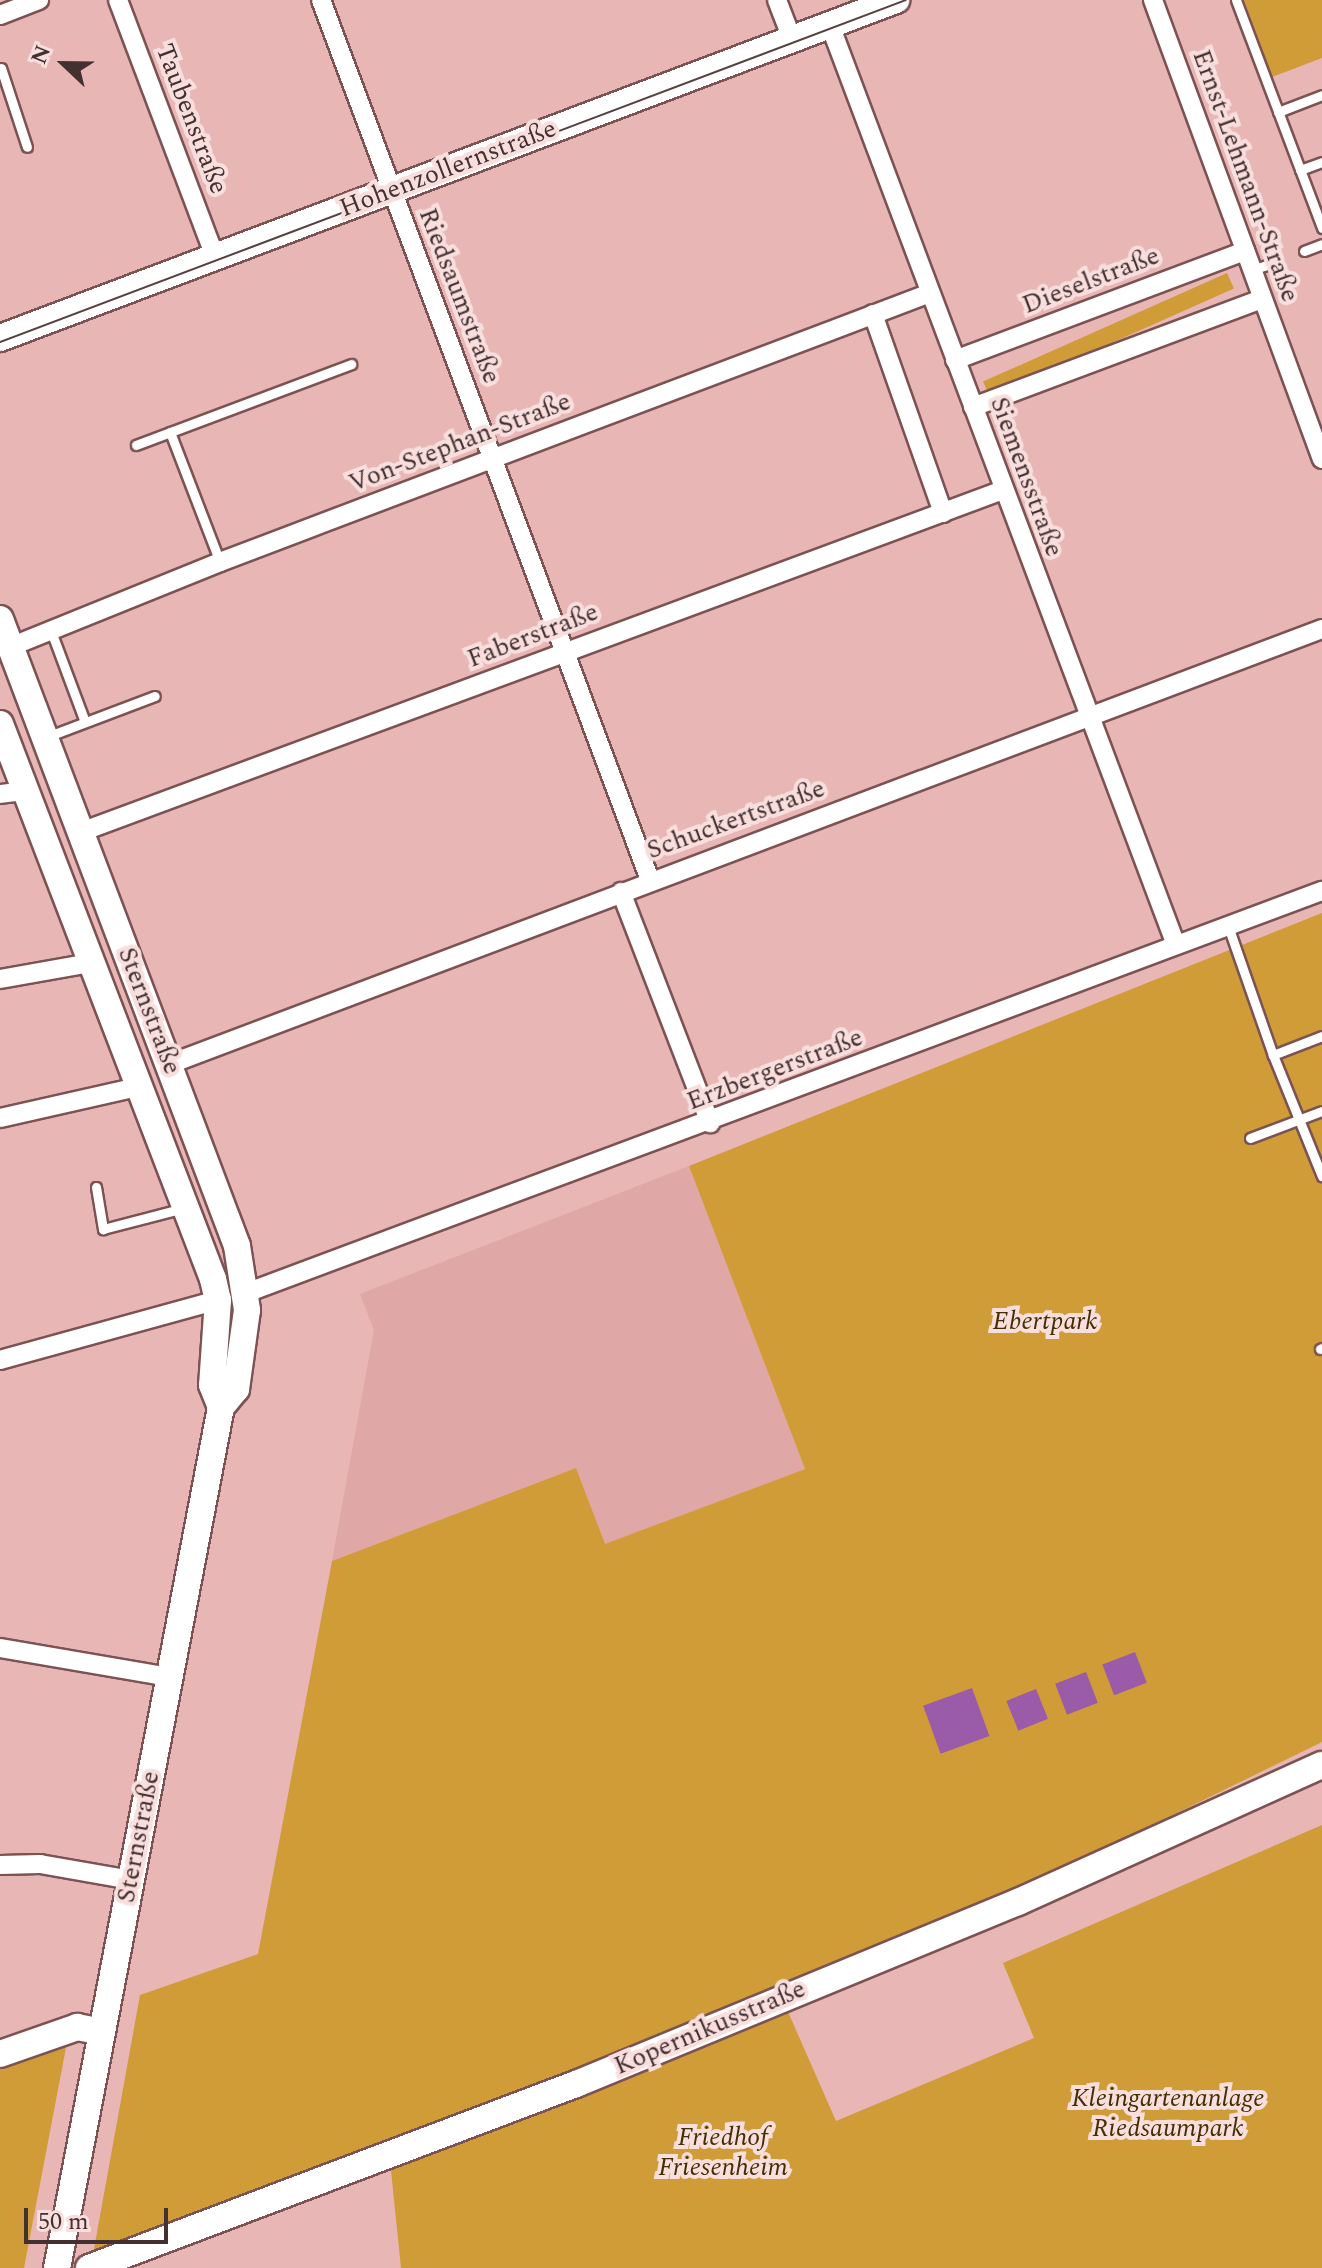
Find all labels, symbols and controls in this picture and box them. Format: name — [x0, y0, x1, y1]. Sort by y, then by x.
north arrow — [24, 24, 104, 104]
text: N — [23, 40, 60, 69]
street label: Taubenstraße — [148, 40, 234, 198]
street label: Ernst-Lehmann-Straße — [1185, 46, 1305, 306]
street label: Hohenzollernstraße — [335, 113, 561, 225]
street label: Riedsaumstraße — [411, 204, 507, 388]
street label: Dieselstraße — [1018, 241, 1164, 321]
street label: Von-Stephan-Straße — [345, 386, 575, 500]
street label: Siemensstraße — [983, 393, 1069, 561]
street label: Faberstraße — [463, 597, 603, 675]
street label: Schuckertstraße — [643, 773, 829, 867]
street label: Sternstraße — [111, 943, 187, 1079]
street label: Erzbergerstraße — [683, 1022, 867, 1118]
park label: Ebertpark — [993, 1306, 1097, 1338]
street label: Sternstraße — [111, 1769, 167, 1905]
street label: Kopernikusstraße — [610, 1974, 810, 2082]
park label: Kleingartenanlage Riedsaumpark — [1072, 2083, 1264, 2144]
park label: Friedhof Friesenheim — [658, 2122, 788, 2184]
scale bar — [28, 2192, 172, 2242]
text: 50 m — [38, 2204, 89, 2240]

